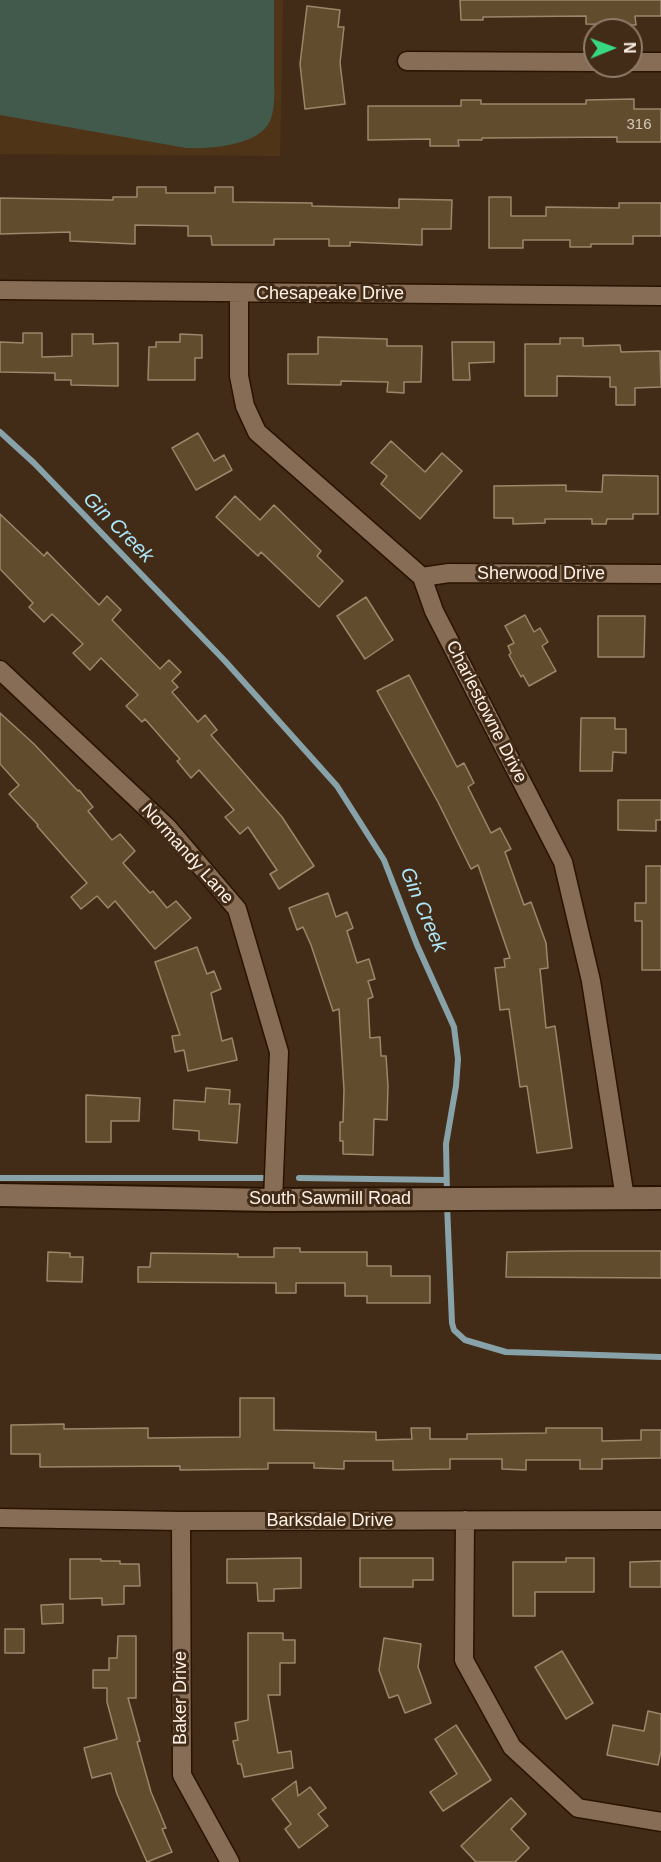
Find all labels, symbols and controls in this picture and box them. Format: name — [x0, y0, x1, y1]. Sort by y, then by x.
north arrow — [583, 18, 643, 78]
text: N — [621, 42, 638, 54]
house number: 316 — [626, 116, 652, 134]
street label: Chesapeake Drive — [256, 283, 404, 305]
water label: Gin Creek — [78, 488, 158, 568]
street label: Sherwood Drive — [477, 563, 605, 585]
street label: Charlestowne Drive — [441, 637, 531, 787]
street label: Normandy Lane — [136, 799, 238, 909]
water label: Gin Creek — [394, 864, 452, 956]
street label: South Sawmill Road — [249, 1188, 411, 1210]
street label: Barksdale Drive — [266, 1510, 394, 1532]
street label: Baker Drive — [170, 1651, 192, 1745]

